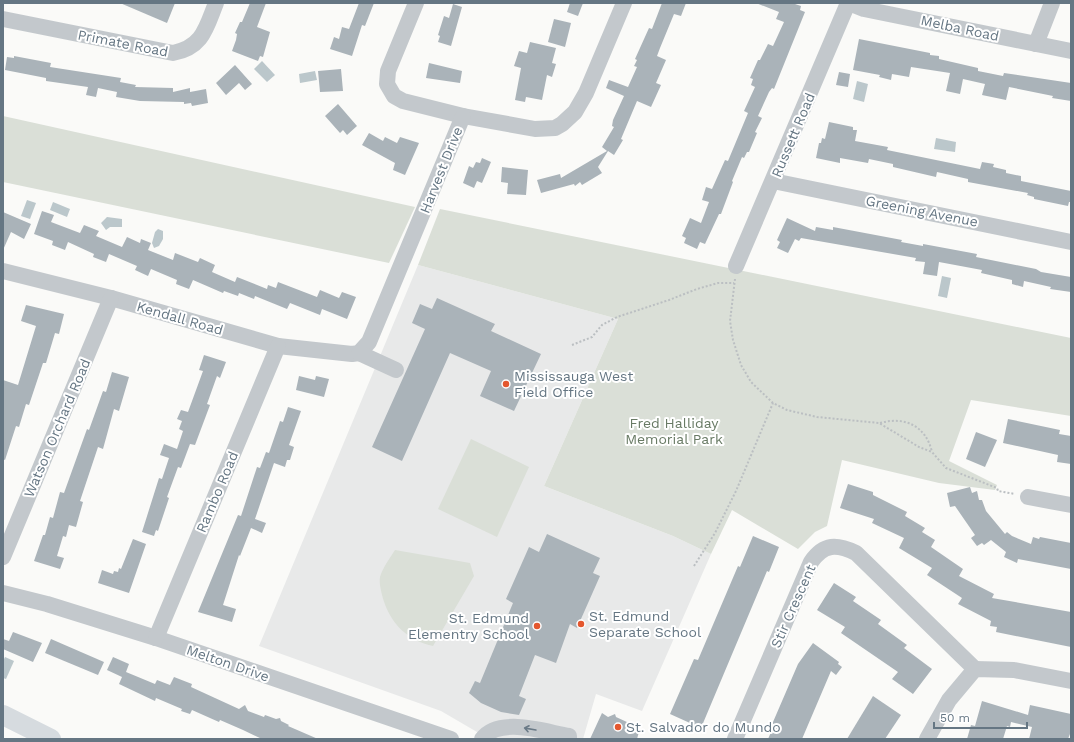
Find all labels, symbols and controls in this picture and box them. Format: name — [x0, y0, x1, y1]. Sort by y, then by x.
street label: Melba Road — [919, 12, 1001, 44]
street label: Primate Road — [76, 26, 170, 60]
street label: Russett Road — [768, 90, 818, 180]
street label: Harvest Drive — [416, 124, 466, 216]
street label: Greening Avenue — [865, 192, 979, 230]
street label: Kendall Road — [135, 298, 225, 338]
street label: Watson Orchard Road — [20, 356, 94, 500]
place label: Mississauga West Field Office — [514, 368, 633, 400]
marker: Mississauga West Field Office — [501, 379, 511, 389]
park label: Fred Halliday Memorial Park — [625, 415, 723, 447]
street label: Rambo Road — [193, 449, 241, 535]
street label: Stir Crescent — [767, 562, 819, 650]
place label: St. Edmund Separate School — [589, 608, 702, 640]
place label: St. Edmund Elementry School — [408, 610, 530, 642]
marker: St. Edmund Separate School — [576, 619, 586, 629]
marker: St. Edmund Elementry School — [532, 621, 542, 631]
street label: Melton Drive — [185, 641, 271, 685]
scale bar — [934, 704, 1027, 730]
text: 50 m — [940, 711, 970, 725]
place label: St. Salvador do Mundo — [626, 719, 781, 735]
marker: St. Salvador do Mundo — [613, 722, 623, 732]
one-way arrow — [524, 725, 537, 733]

